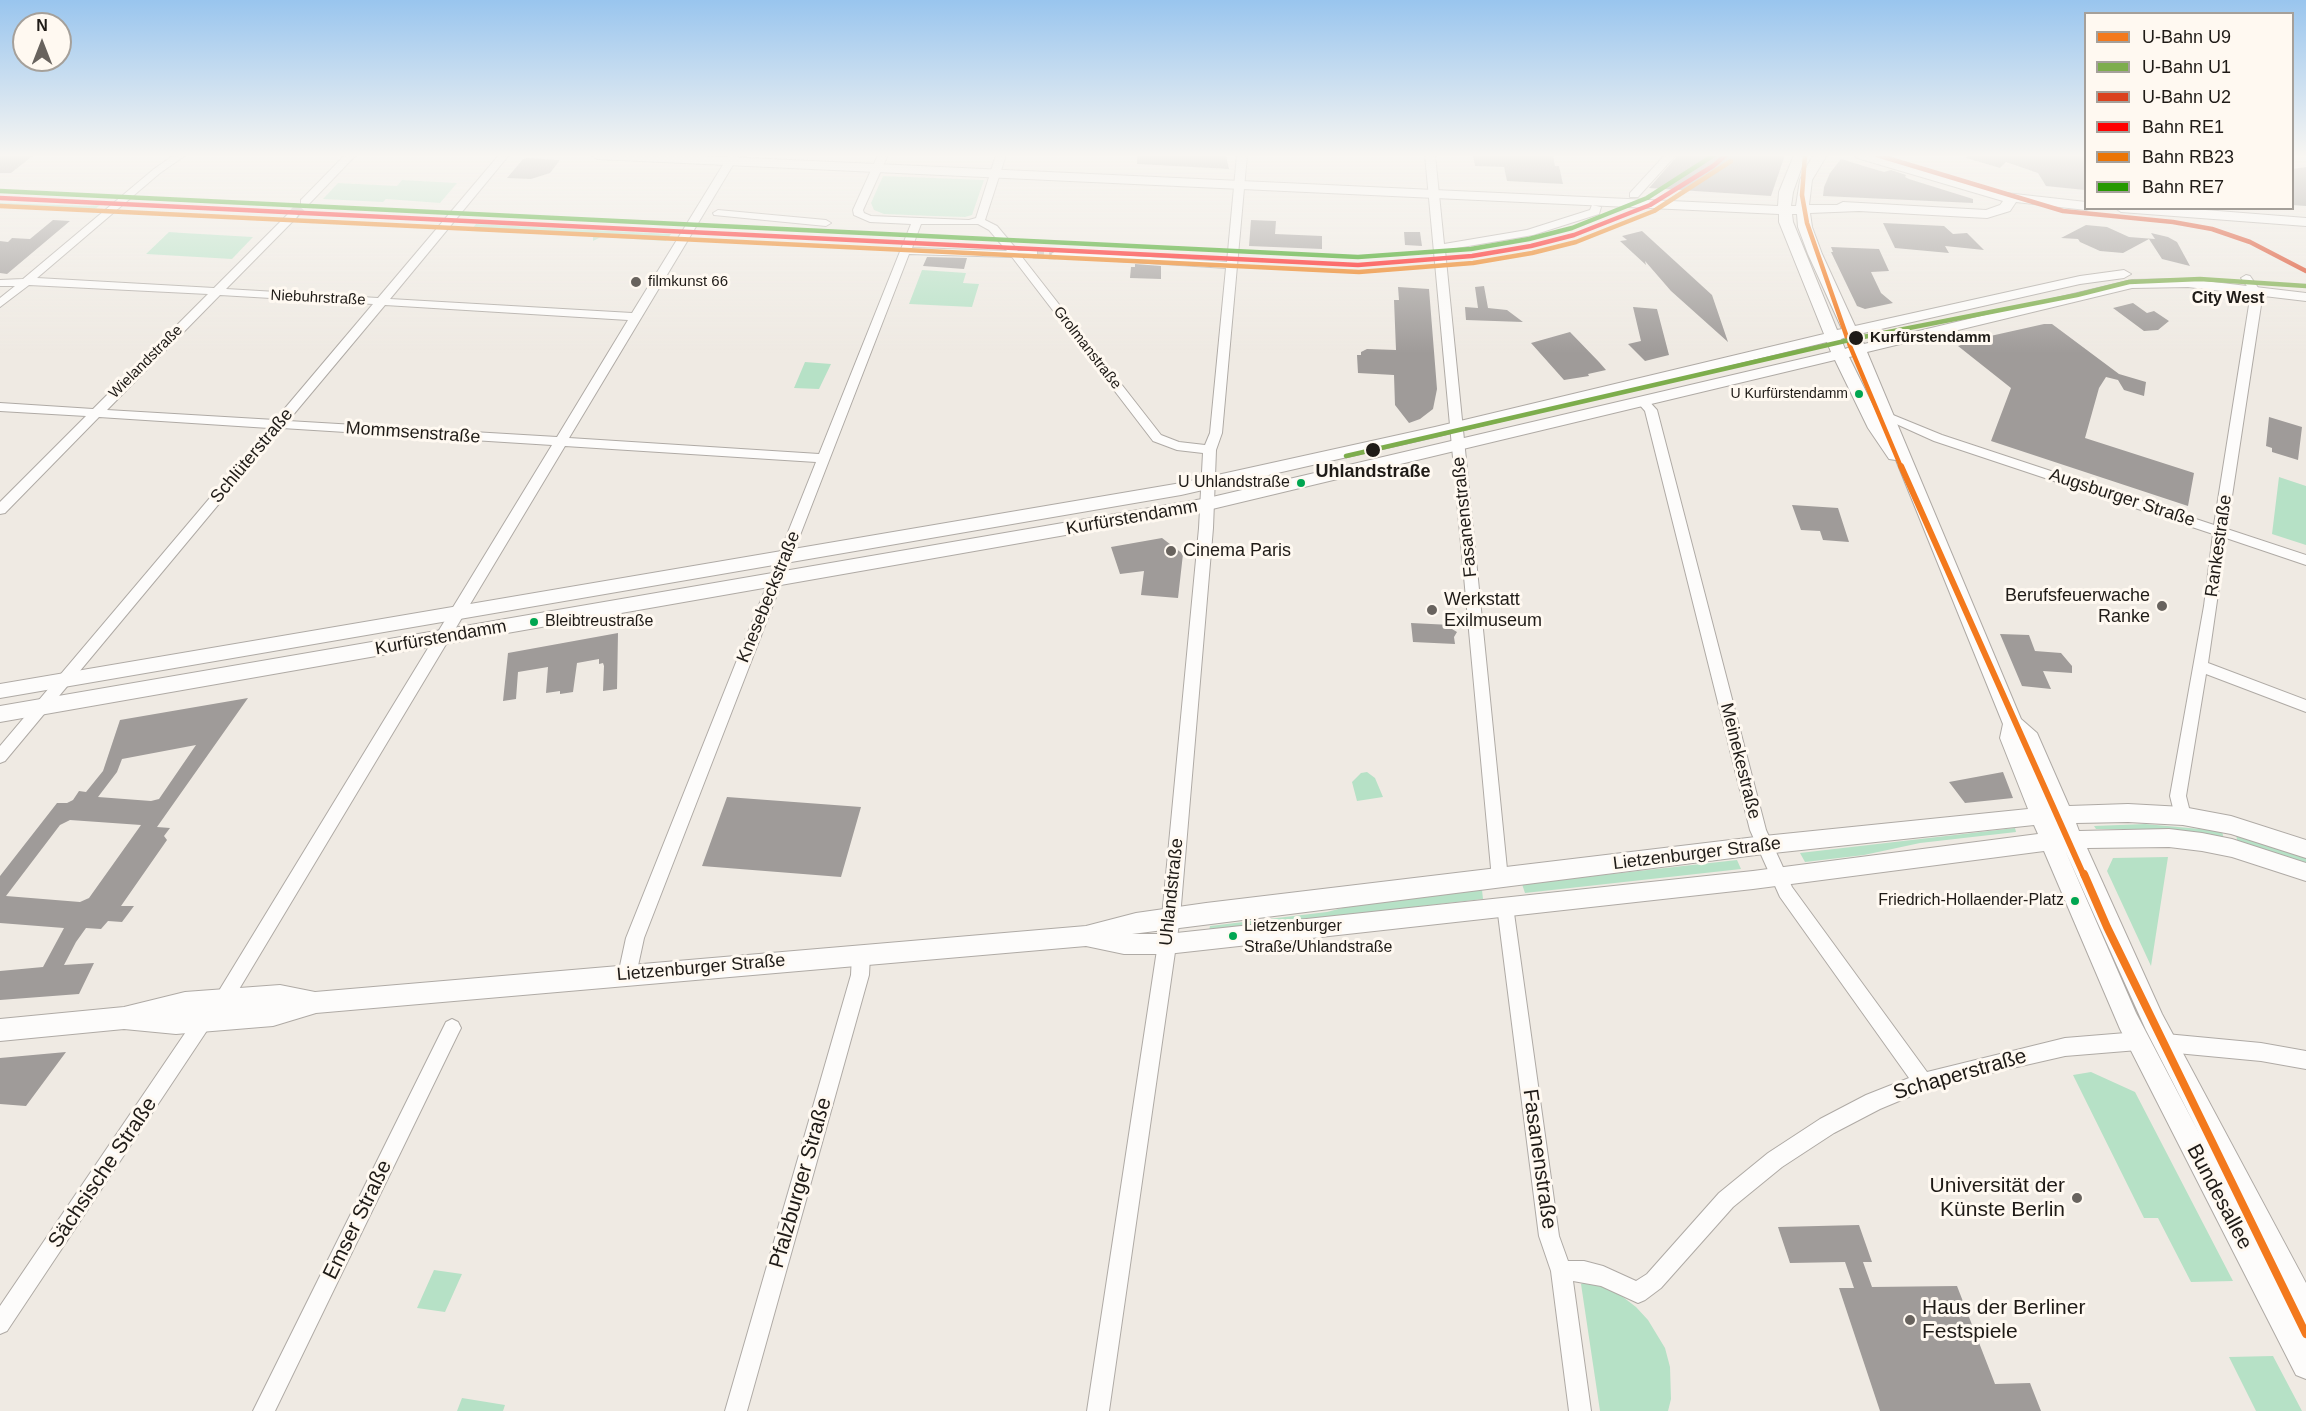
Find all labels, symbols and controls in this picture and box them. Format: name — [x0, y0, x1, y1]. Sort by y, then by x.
north arrow — [12, 12, 72, 72]
legend — [2084, 12, 2294, 210]
text: N — [36, 17, 48, 34]
text: U-Bahn U9 — [2142, 27, 2231, 47]
text: U-Bahn U1 — [2142, 57, 2231, 77]
text: U-Bahn U2 — [2142, 87, 2231, 107]
text: Bahn RE1 — [2142, 117, 2224, 137]
text: Bahn RB23 — [2142, 147, 2234, 167]
text: Bahn RE7 — [2142, 177, 2224, 197]
place label: filmkunst 66 — [648, 273, 728, 291]
marker: filmkunst 66 — [629, 275, 643, 289]
street label: Niebuhrstraße — [270, 287, 366, 309]
district label: City West — [2192, 289, 2264, 309]
street label: Grolmanstraße — [1049, 303, 1125, 393]
street label: Wielandstraße — [105, 321, 187, 403]
marker: Kurfürstendamm — [1847, 329, 1865, 347]
place label: Kurfürstendamm — [1870, 329, 1991, 347]
place label: U Kurfürstendamm — [1731, 386, 1848, 402]
marker: U Kurfürstendamm — [1853, 388, 1865, 400]
street label: Schlüterstraße — [206, 404, 298, 508]
street label: Mommsenstraße — [345, 418, 481, 448]
marker: Uhlandstraße — [1364, 441, 1382, 459]
street label: Fasanenstraße — [1448, 456, 1482, 578]
place label: Uhlandstraße — [1315, 461, 1431, 483]
street label: Augsburger Straße — [2046, 464, 2198, 532]
place label: U Uhlandstraße — [1178, 473, 1290, 493]
marker: U Uhlandstraße — [1295, 477, 1307, 489]
street label: Rankestraße — [2201, 493, 2237, 599]
street label: Kurfürstendamm — [1065, 496, 1199, 540]
street label: Knesebeckstraße — [733, 528, 805, 666]
place label: Cinema Paris — [1183, 540, 1291, 562]
marker: Cinema Paris — [1164, 544, 1178, 558]
place label: Berufsfeuerwache Ranke — [2005, 585, 2150, 628]
place label: Werkstatt Exilmuseum — [1444, 589, 1542, 632]
marker: Berufsfeuerwache Ranke — [2155, 599, 2169, 613]
marker: Werkstatt Exilmuseum — [1425, 603, 1439, 617]
place label: Bleibtreustraße — [545, 612, 653, 632]
street label: Kurfürstendamm — [374, 616, 508, 660]
marker: Bleibtreustraße — [528, 616, 540, 628]
street label: Meinekestraße — [1715, 701, 1765, 821]
street label: Lietzenburger Straße — [1612, 833, 1782, 875]
street label: Uhlandstraße — [1156, 837, 1188, 947]
place label: Friedrich-Hollaender-Platz — [1878, 891, 2064, 911]
marker: Friedrich-Hollaender-Platz — [2069, 895, 2081, 907]
place label: Lietzenburger Straße/Uhlandstraße — [1244, 917, 1393, 955]
marker: Lietzenburger Straße/Uhlandstraße — [1227, 930, 1239, 942]
street label: Lietzenburger Straße — [616, 950, 786, 986]
street label: Schaperstraße — [1890, 1044, 2030, 1106]
street label: Fasanenstraße — [1517, 1087, 1561, 1231]
street label: Sächsische Straße — [43, 1093, 163, 1253]
street label: Pfalzburger Straße — [765, 1095, 837, 1271]
street label: Bundesallee — [2181, 1140, 2257, 1254]
street label: Emser Straße — [318, 1156, 398, 1284]
place label: Universität der Künste Berlin — [1930, 1173, 2065, 1223]
marker: Universität der Künste Berlin — [2070, 1191, 2084, 1205]
place label: Haus der Berliner Festspiele — [1922, 1295, 2085, 1345]
marker: Haus der Berliner Festspiele — [1903, 1313, 1917, 1327]

